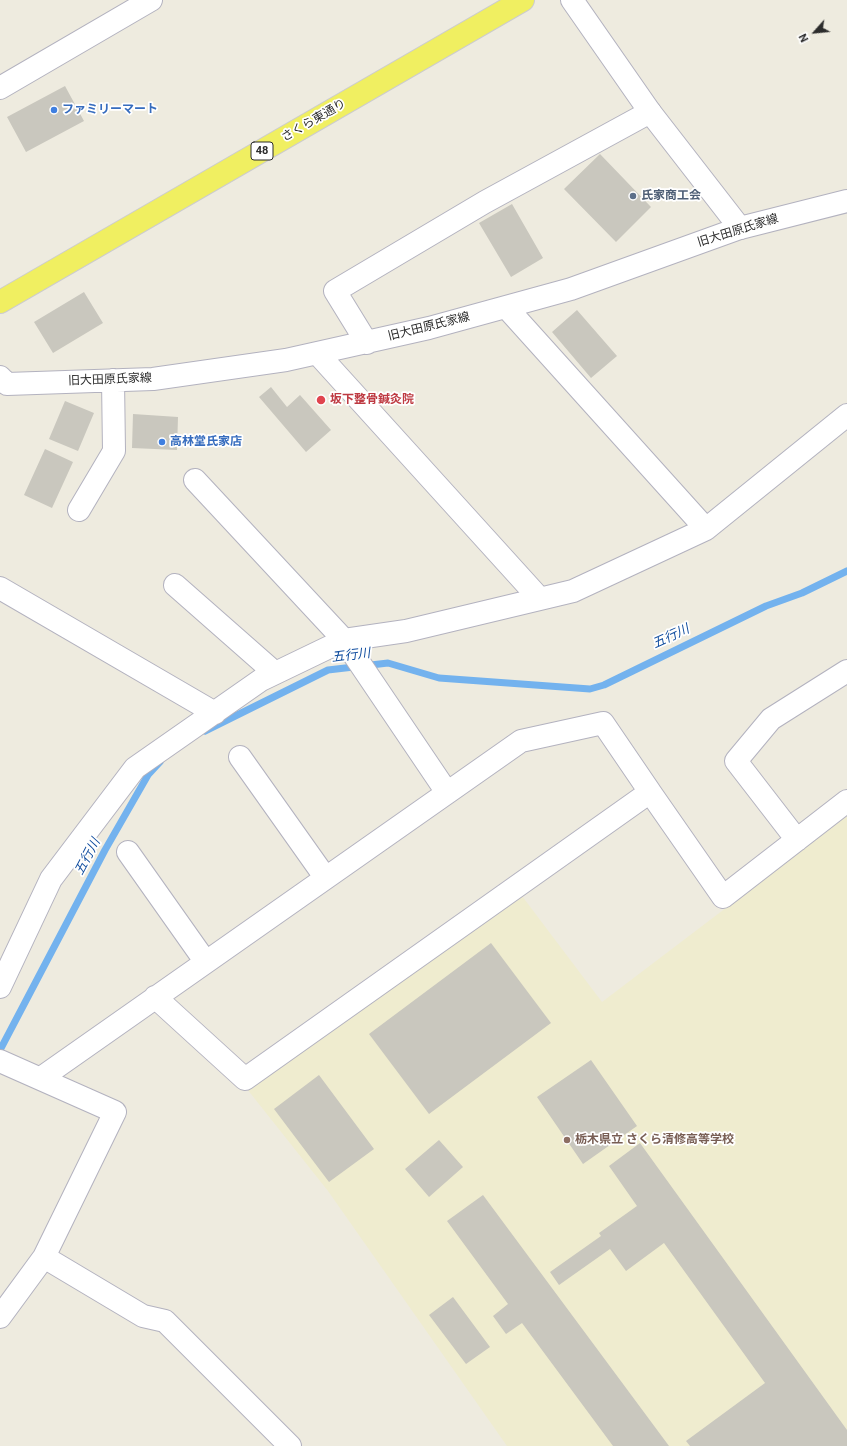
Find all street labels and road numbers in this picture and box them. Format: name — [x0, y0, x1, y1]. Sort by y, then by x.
street label: さくら東通り — [279, 97, 349, 145]
road number: 48 — [251, 142, 273, 160]
street label: 旧大田原氏家線 — [696, 212, 780, 250]
street label: 旧大田原氏家線 — [387, 310, 471, 344]
street label: 旧大田原氏家線 — [68, 371, 152, 389]

